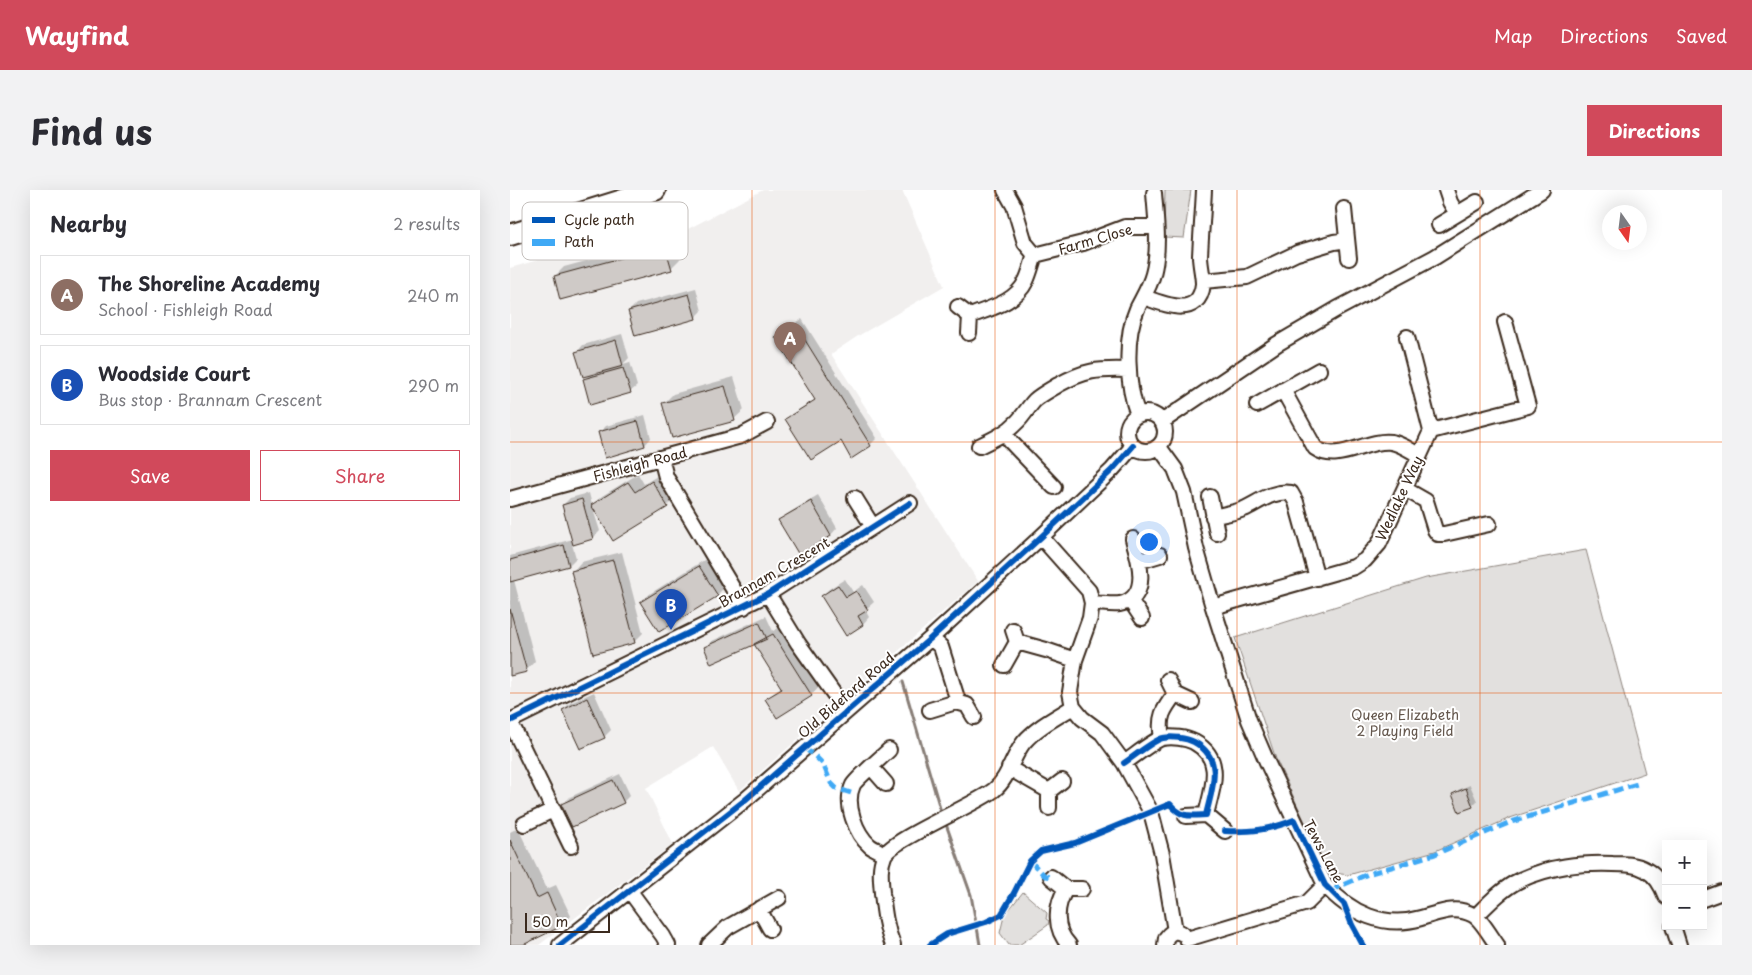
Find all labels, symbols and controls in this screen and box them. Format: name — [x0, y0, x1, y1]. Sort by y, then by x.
text: Wayfind — [25, 17, 129, 53]
text: Map — [1494, 22, 1532, 49]
text: Directions — [1560, 22, 1648, 49]
text: Saved — [1676, 22, 1727, 49]
text: Find us — [30, 104, 152, 157]
button: Directions — [1587, 105, 1722, 156]
legend — [522, 202, 688, 260]
north arrow — [1602, 205, 1647, 250]
text: Nearby — [50, 207, 127, 239]
text: Cycle path — [564, 209, 635, 230]
text: 2 results — [393, 211, 460, 235]
street label: Farm Close — [1056, 218, 1134, 260]
text: Path — [564, 231, 594, 252]
text: The Shoreline Academy — [98, 269, 320, 297]
text: A — [61, 283, 73, 307]
text: 240 m — [407, 283, 459, 307]
text: School · Fishleigh Road — [98, 297, 273, 321]
pin: A — [774, 322, 806, 363]
text: Woodside Court — [98, 359, 251, 387]
text: B — [62, 373, 72, 397]
text: 290 m — [408, 373, 459, 397]
text: Bus stop · Brannam Crescent — [98, 387, 322, 411]
street label: Fishleigh Road — [591, 441, 689, 487]
button: Save — [50, 450, 250, 501]
button: Share — [260, 450, 460, 501]
street label: Wedlake Way — [1370, 452, 1428, 544]
your location — [1136, 529, 1162, 555]
street label: Brannam Crescent — [714, 531, 834, 612]
pin: B — [655, 589, 687, 630]
street label: Old Bideford Road — [793, 647, 899, 743]
park label: Queen Elizabeth 2 Playing Field — [1351, 704, 1459, 741]
street label: Tews Lane — [1298, 815, 1350, 887]
map controls — [1662, 840, 1707, 930]
button: + — [1662, 840, 1707, 885]
button: − — [1662, 885, 1707, 930]
scale bar — [525, 910, 610, 933]
text: 50 m — [532, 911, 568, 932]

